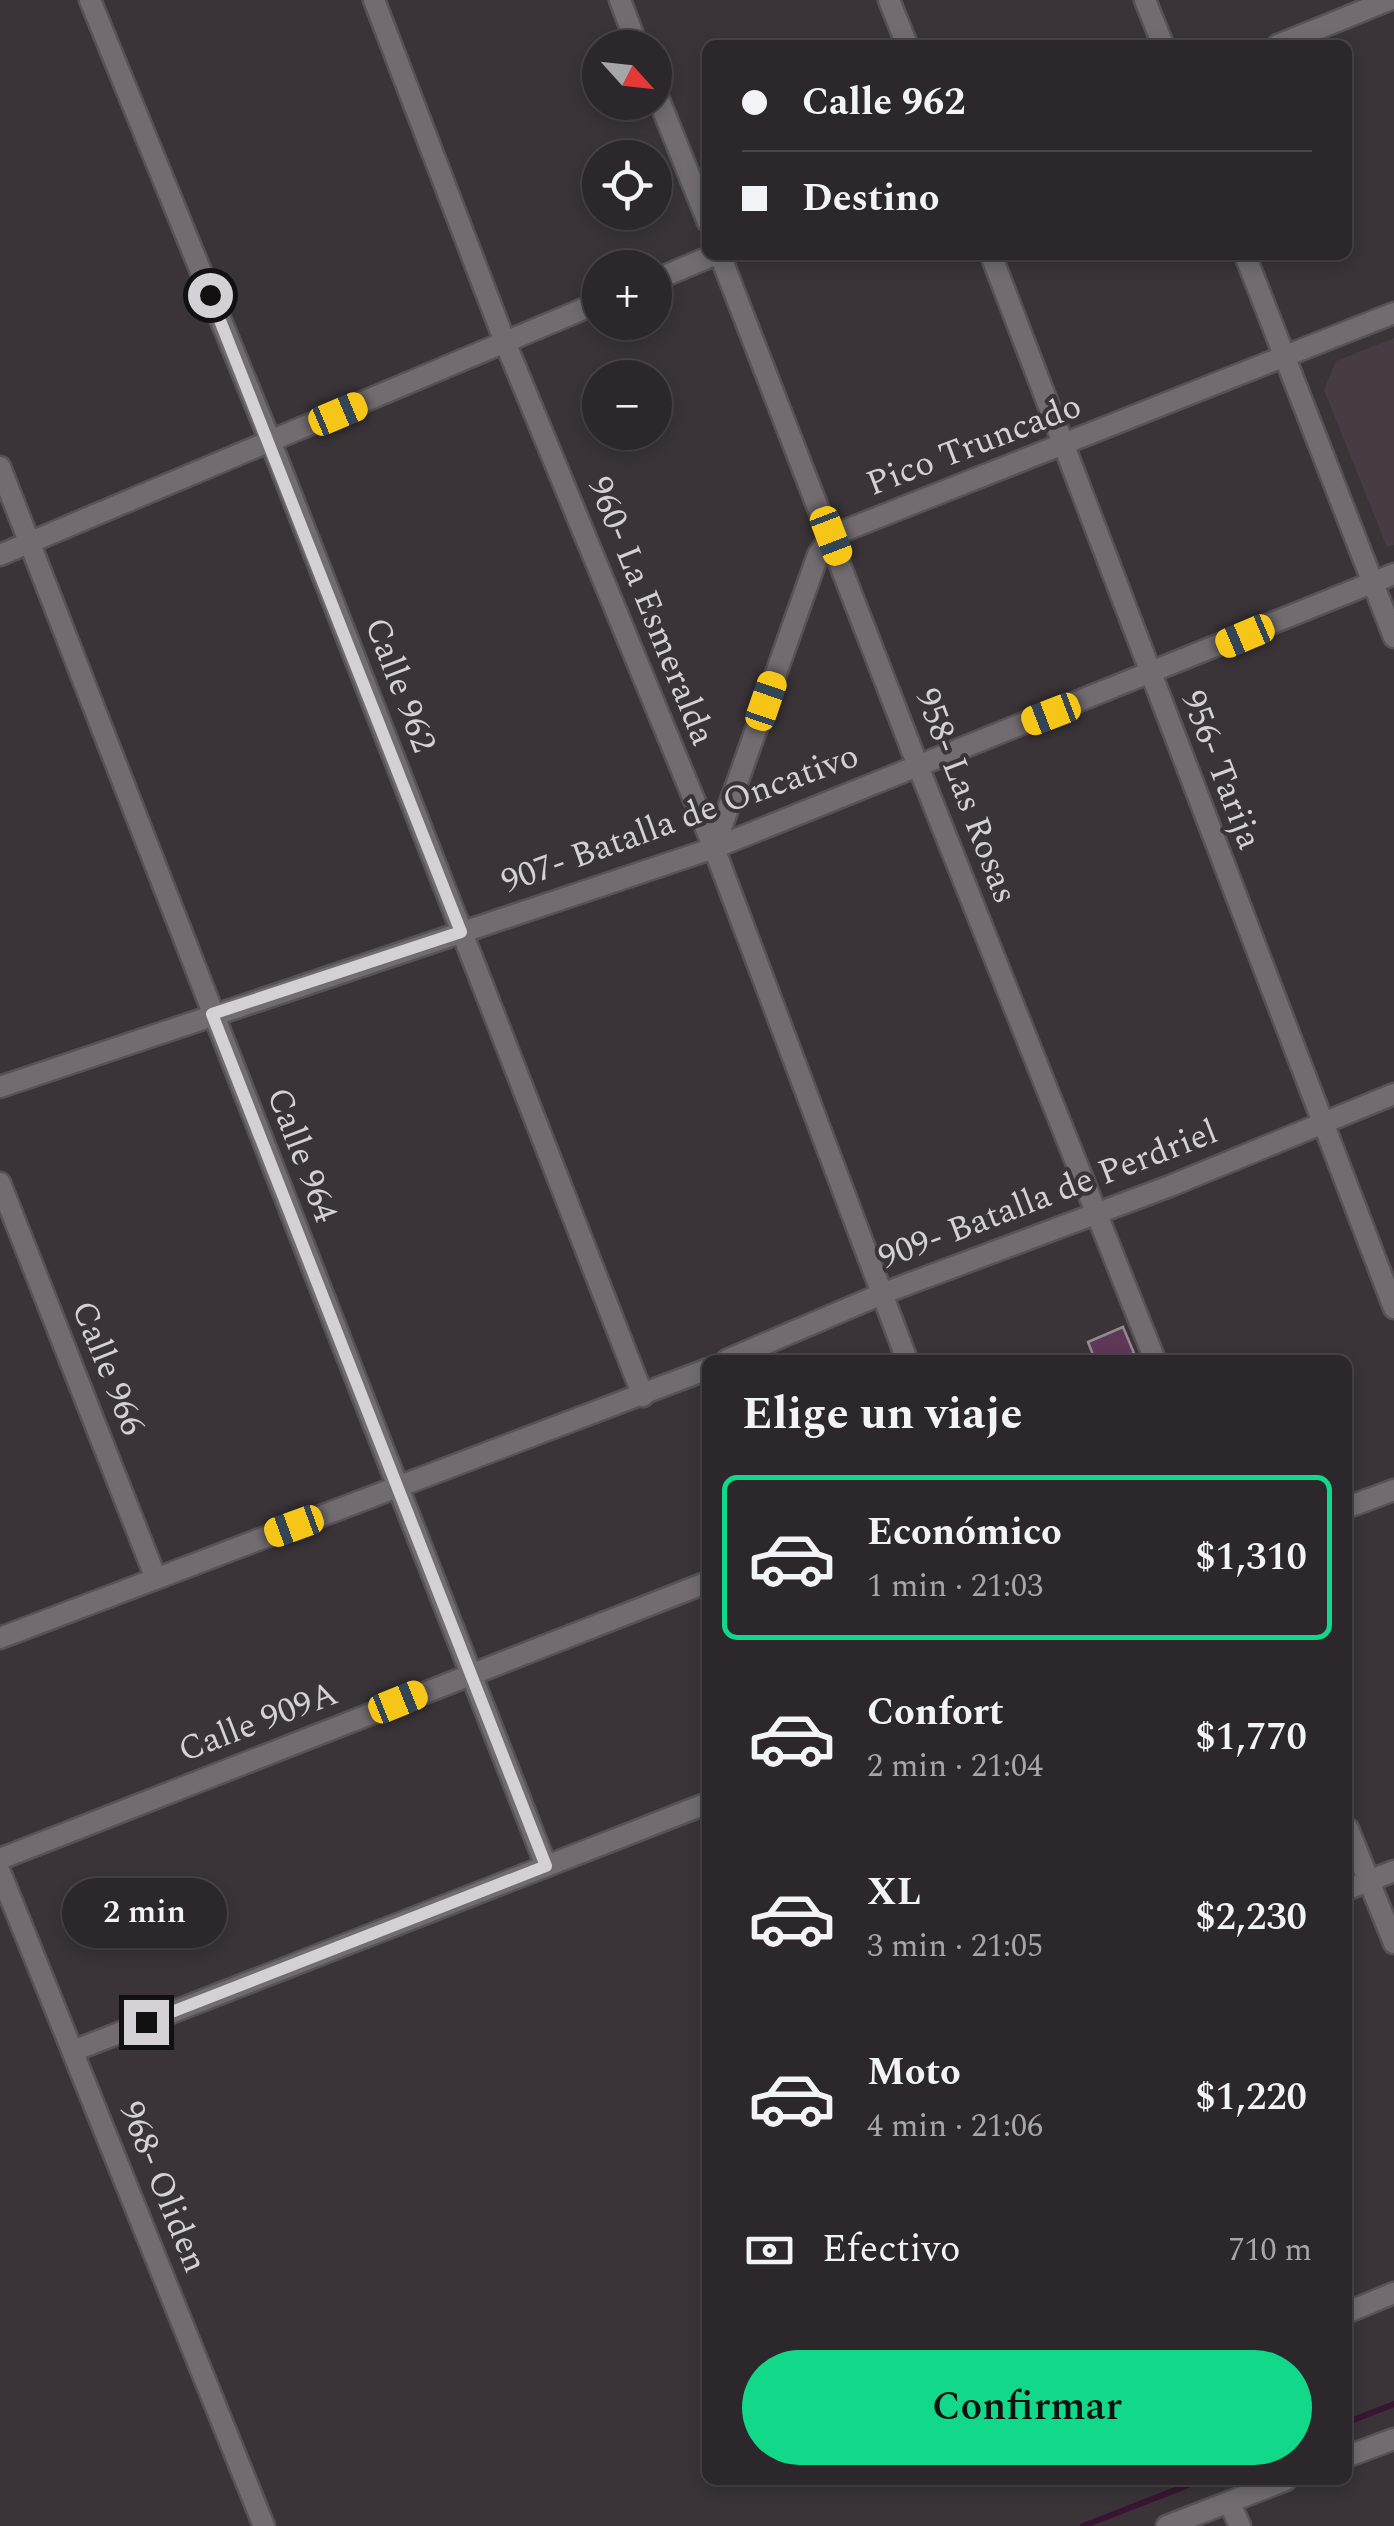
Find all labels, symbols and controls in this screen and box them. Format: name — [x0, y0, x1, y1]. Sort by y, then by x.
north arrow — [582, 30, 672, 120]
map controls — [582, 30, 672, 450]
text: Calle 962 — [802, 74, 966, 132]
button: locate — [582, 140, 672, 230]
text: Destino — [802, 170, 940, 228]
button: + — [582, 250, 672, 340]
route start — [188, 273, 233, 318]
button: − — [582, 360, 672, 450]
street label: Pico Truncado — [859, 380, 1089, 510]
car — [305, 388, 371, 440]
street label: 960- La Esmeralda — [573, 469, 729, 753]
car — [806, 503, 856, 569]
street label: Calle 962 — [350, 610, 450, 760]
car — [1212, 610, 1278, 662]
car — [742, 668, 790, 734]
street label: 958- Las Rosas — [901, 681, 1031, 911]
street label: 956- Tarija — [1166, 683, 1276, 857]
car — [1018, 689, 1084, 739]
street label: 907- Batalla de Oncativo — [494, 730, 866, 908]
street label: Calle 964 — [252, 1080, 352, 1231]
street label: 909- Batalla de Perdriel — [871, 1106, 1225, 1284]
street label: Calle 966 — [57, 1293, 159, 1443]
text: Elige un viaje — [742, 1380, 1023, 1449]
car — [261, 1502, 327, 1550]
text: Económico — [867, 1504, 1062, 1562]
icon: car — [747, 1513, 837, 1603]
text: $1,310 — [1195, 1529, 1307, 1587]
text: 1 min · 21:03 — [867, 1562, 1043, 1611]
street label: Calle 909A — [170, 1667, 346, 1777]
car — [365, 1677, 431, 1727]
text: Confort — [867, 1684, 1004, 1742]
icon: car — [747, 1693, 837, 1783]
text: $1,770 — [1195, 1709, 1307, 1767]
text: 2 min · 21:04 — [867, 1742, 1043, 1791]
text: XL — [867, 1864, 921, 1922]
icon: car — [747, 1873, 837, 1963]
callout: 2 min — [64, 1877, 228, 1947]
text: 2 min — [103, 1888, 186, 1937]
text: $2,230 — [1195, 1889, 1307, 1947]
text: 3 min · 21:05 — [867, 1922, 1043, 1971]
route end — [124, 2000, 169, 2045]
text: Moto — [867, 2044, 961, 2102]
icon: car — [747, 2053, 837, 2143]
text: $1,220 — [1195, 2069, 1307, 2127]
street label: 968- Oliden — [105, 2093, 221, 2281]
text: 4 min · 21:06 — [867, 2102, 1043, 2151]
text: Efectivo — [822, 2221, 960, 2279]
icon: cash — [742, 2223, 797, 2278]
text: 710 m — [1228, 2226, 1312, 2275]
button: Confirmar — [742, 2350, 1312, 2465]

